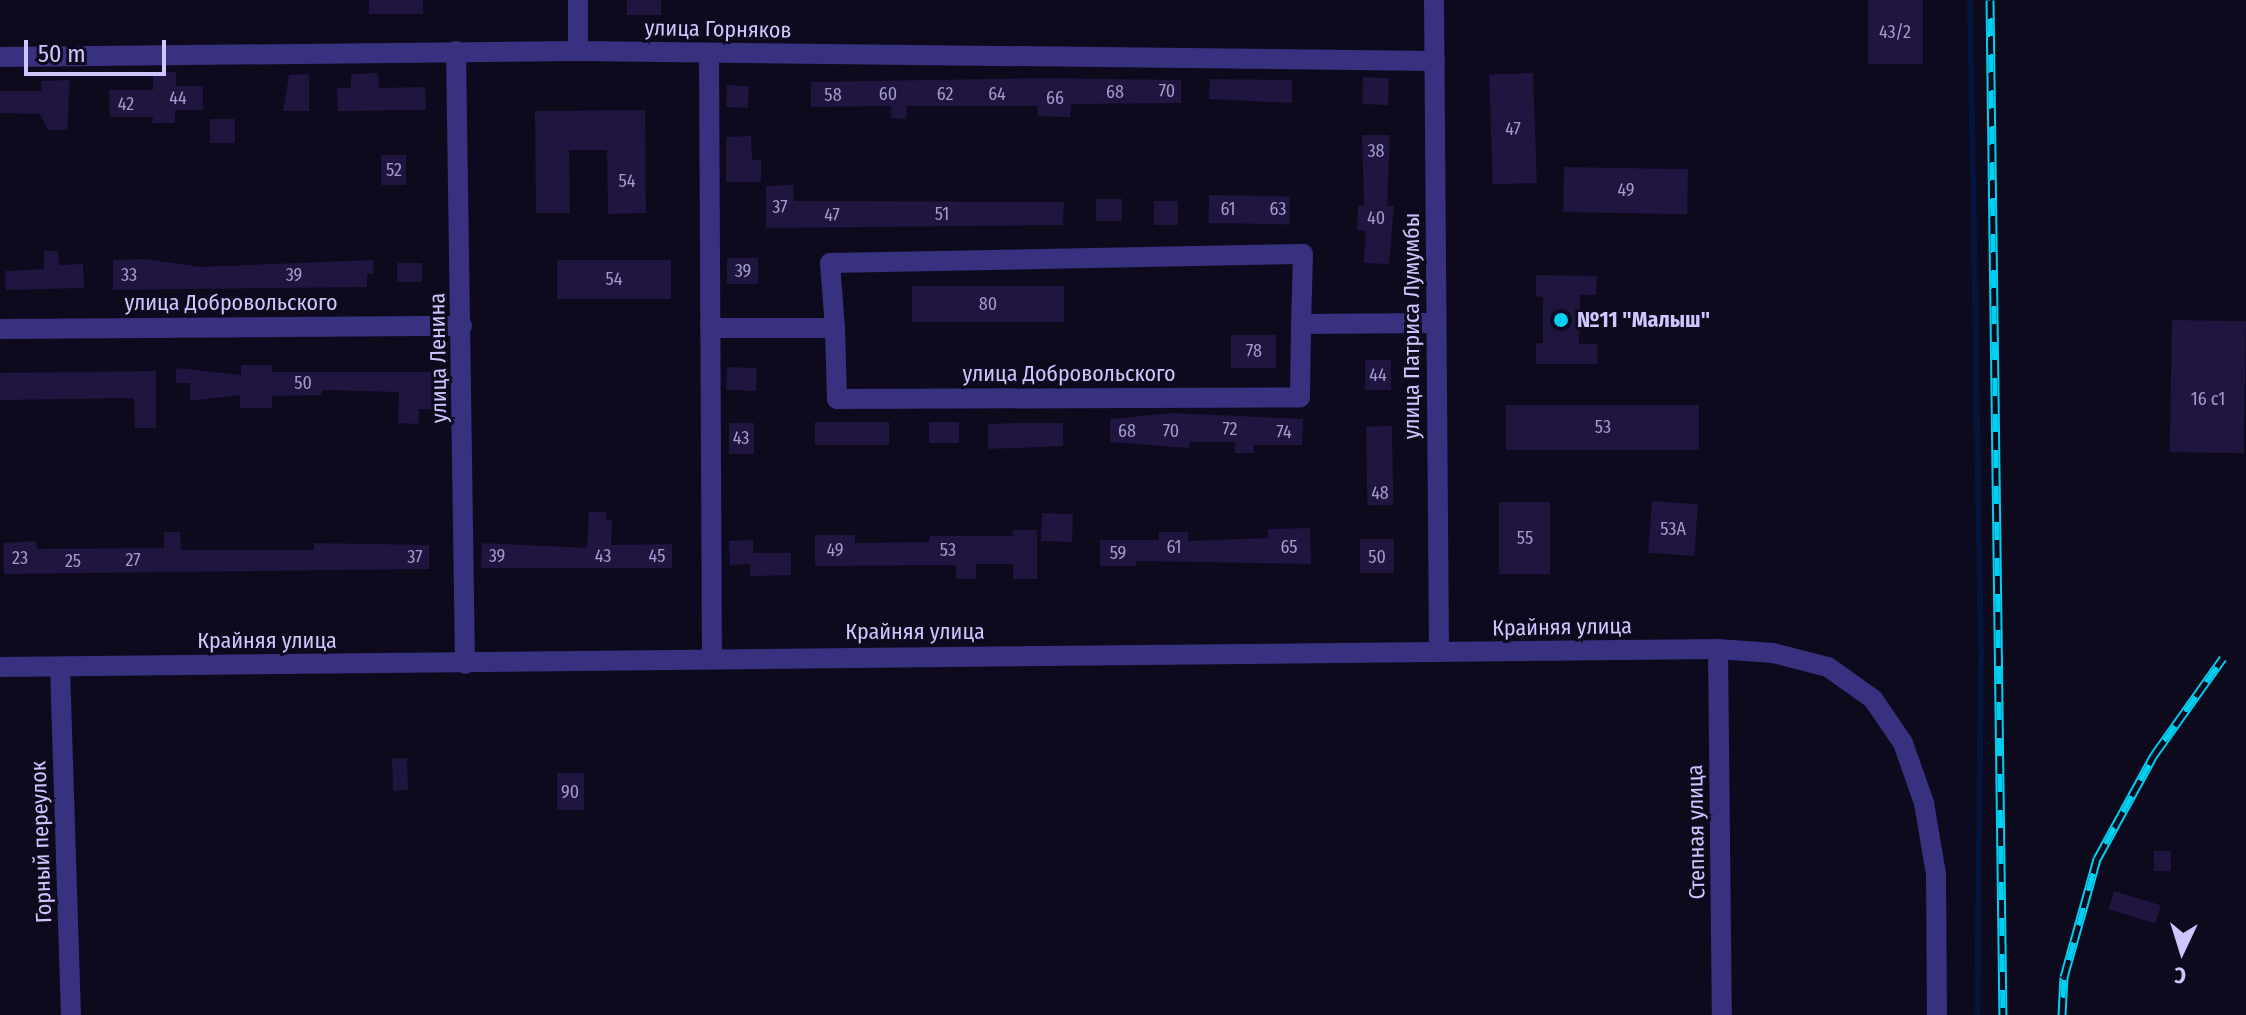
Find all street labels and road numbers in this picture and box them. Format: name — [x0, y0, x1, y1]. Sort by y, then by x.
street label: улица Горняков — [644, 15, 792, 43]
street label: улица Патриса Лумумбы — [1399, 213, 1425, 439]
street label: улица Добровольского — [124, 290, 338, 316]
street label: улица Ленина — [424, 293, 452, 423]
street label: улица Добровольского — [962, 361, 1176, 387]
street label: Крайняя улица — [1492, 613, 1632, 641]
street label: Крайняя улица — [845, 619, 985, 645]
street label: Крайняя улица — [197, 628, 337, 654]
street label: Горный переулок — [25, 760, 57, 924]
street label: Степная улица — [1682, 764, 1710, 900]

